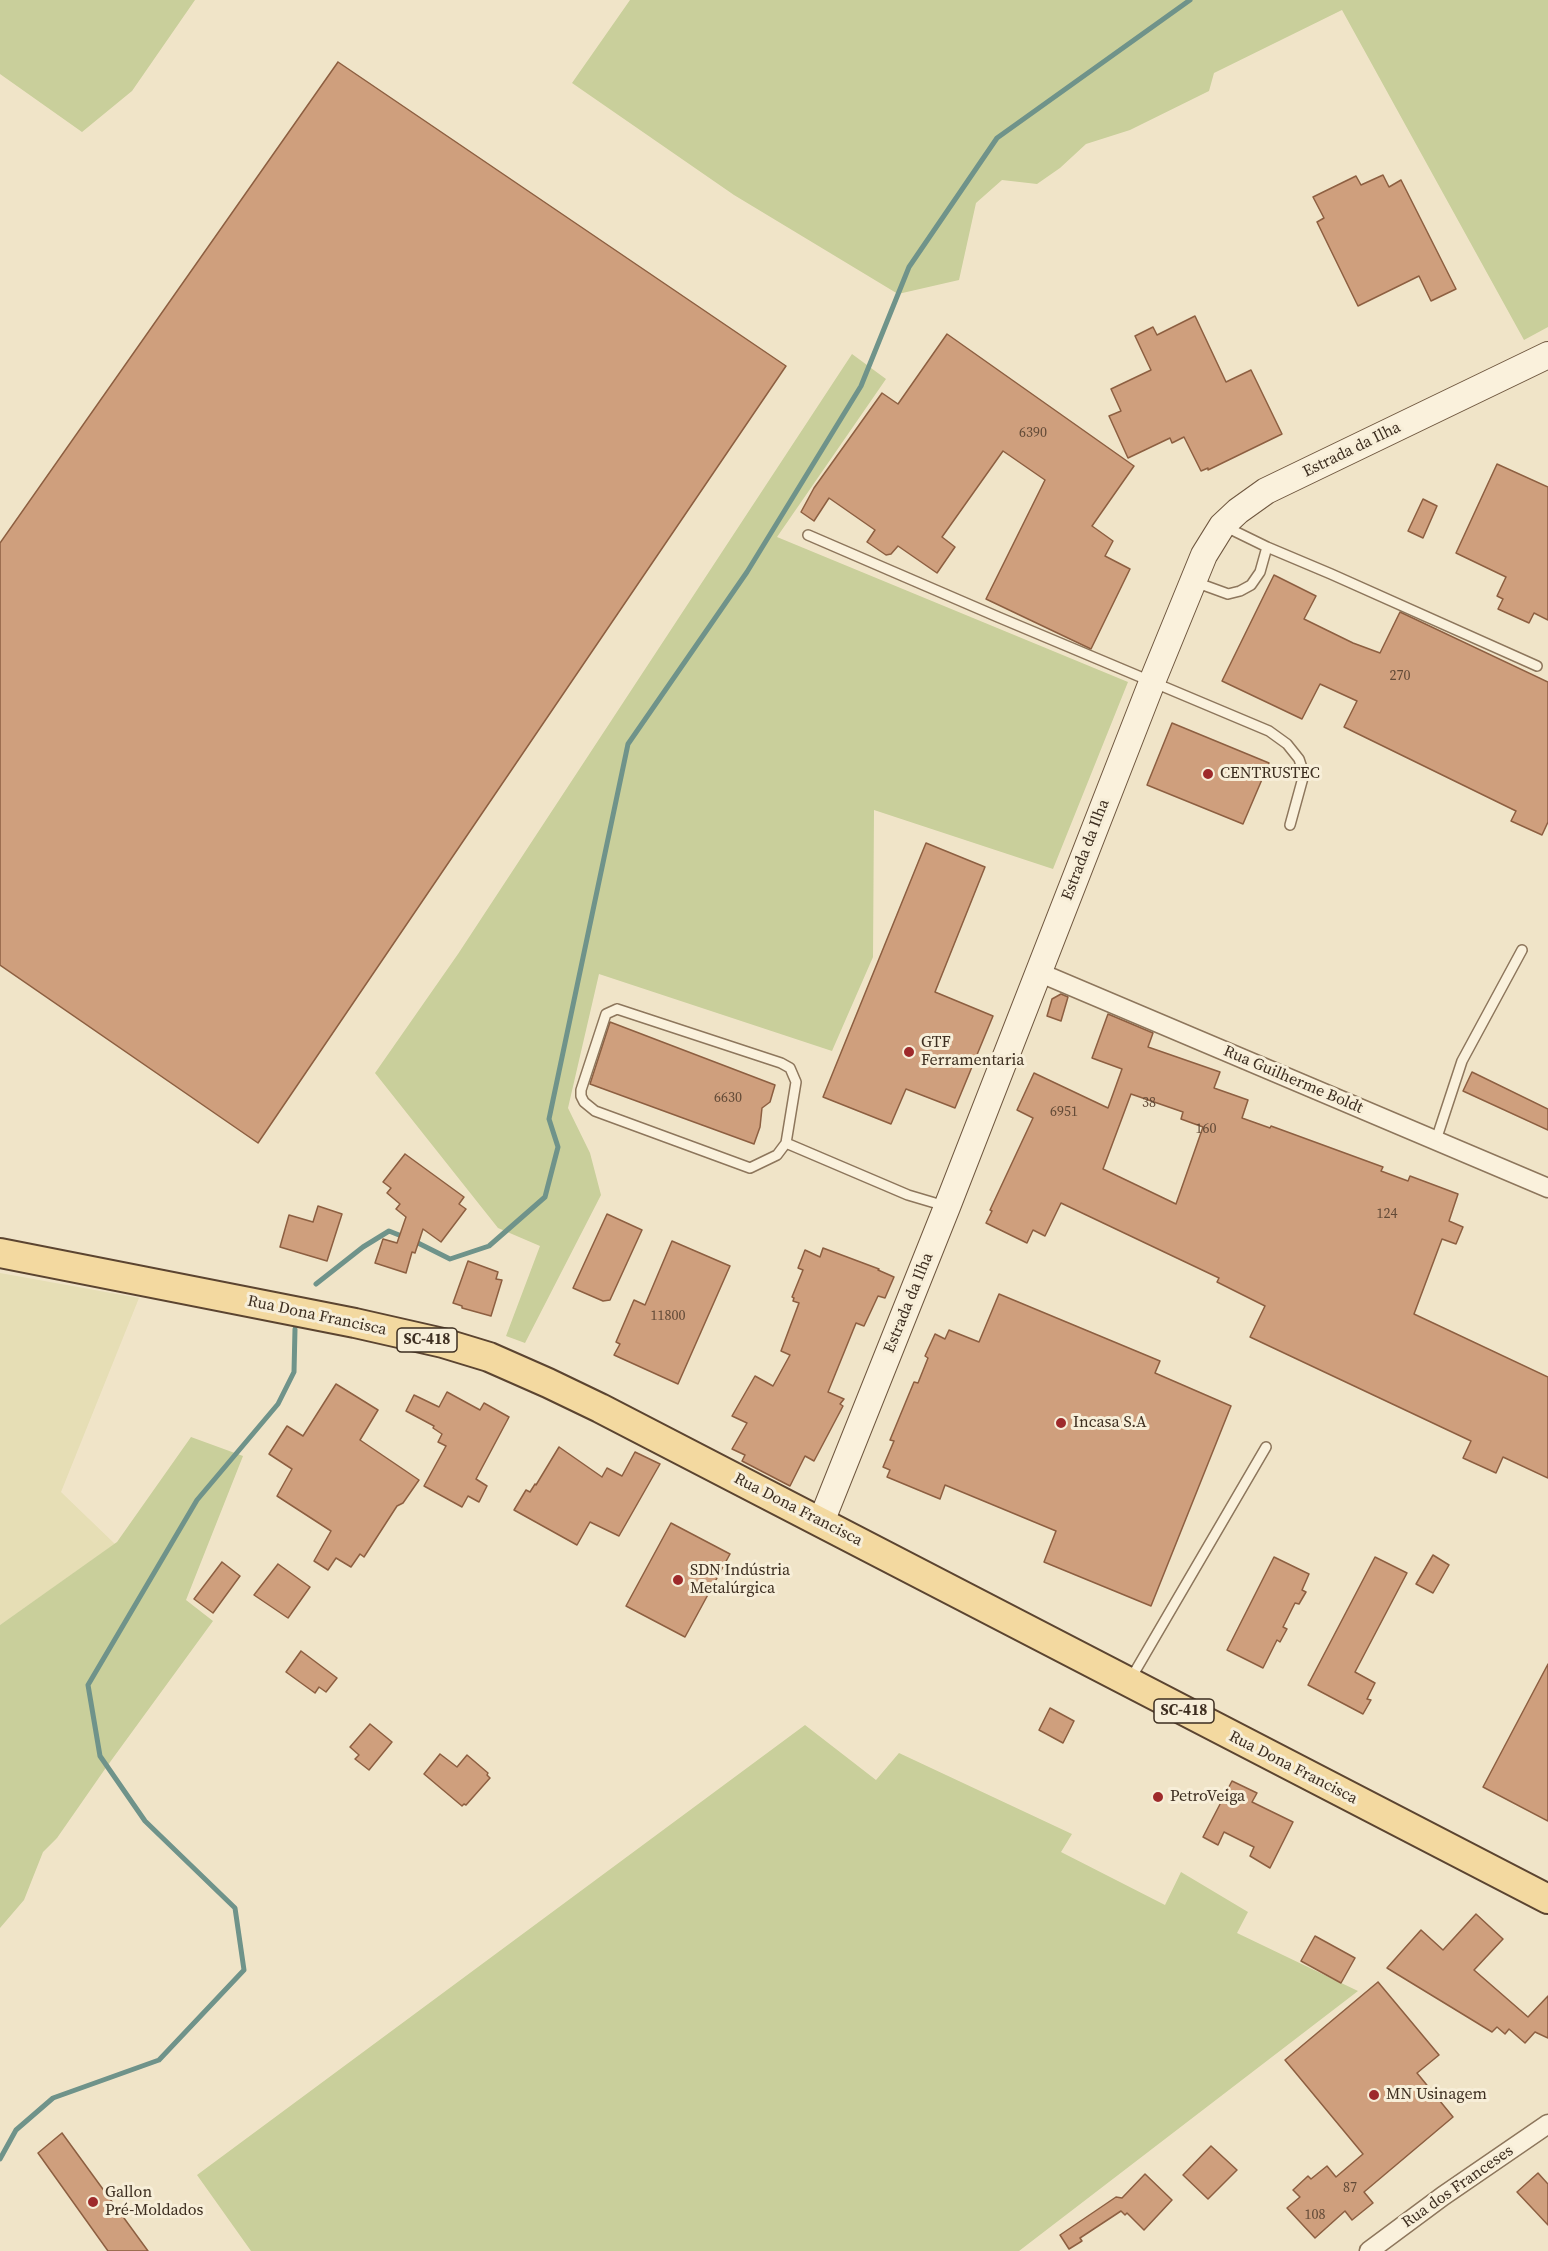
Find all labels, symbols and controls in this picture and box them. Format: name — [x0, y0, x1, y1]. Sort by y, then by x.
street label: Estrada da Ilha — [1300, 418, 1404, 482]
house number: 6390 — [1019, 425, 1047, 441]
house number: 270 — [1390, 668, 1410, 684]
place label: CENTRUSTEC — [1220, 764, 1320, 784]
marker: CENTRUSTEC — [1201, 767, 1215, 781]
street label: Estrada da Ilha — [1058, 797, 1114, 903]
place label: GTF Ferramentaria — [921, 1033, 1024, 1071]
street label: Rua Guilherme Boldt — [1220, 1042, 1366, 1118]
marker: GTF Ferramentaria — [902, 1045, 916, 1059]
house number: 6630 — [714, 1090, 742, 1106]
house number: 38 — [1142, 1095, 1156, 1111]
house number: 6951 — [1050, 1104, 1078, 1120]
house number: 160 — [1196, 1121, 1216, 1137]
house number: 124 — [1377, 1206, 1397, 1222]
street label: Estrada da Ilha — [880, 1250, 938, 1356]
street label: Rua Dona Francisca — [246, 1292, 388, 1340]
house number: 11800 — [651, 1308, 685, 1324]
road number: SC-418 — [397, 1328, 457, 1352]
place label: Incasa S.A — [1073, 1413, 1147, 1433]
marker: Incasa S.A — [1054, 1416, 1068, 1430]
street label: Rua Dona Francisca — [730, 1469, 866, 1551]
place label: SDN Indústria Metalúrgica — [690, 1561, 790, 1599]
marker: SDN Indústria Metalúrgica — [671, 1573, 685, 1587]
road number: SC-418 — [1154, 1699, 1214, 1723]
street label: Rua Dona Francisca — [1225, 1727, 1361, 1809]
place label: PetroVeiga — [1170, 1787, 1245, 1807]
marker: PetroVeiga — [1151, 1790, 1165, 1804]
place label: MN Usinagem — [1386, 2085, 1487, 2105]
marker: MN Usinagem — [1367, 2088, 1381, 2102]
street label: Rua dos Franceses — [1399, 2141, 1517, 2233]
house number: 87 — [1343, 2180, 1357, 2196]
place label: Gallon Pré-Moldados — [105, 2183, 203, 2221]
marker: Gallon Pré-Moldados — [86, 2195, 100, 2209]
house number: 108 — [1305, 2207, 1325, 2223]

